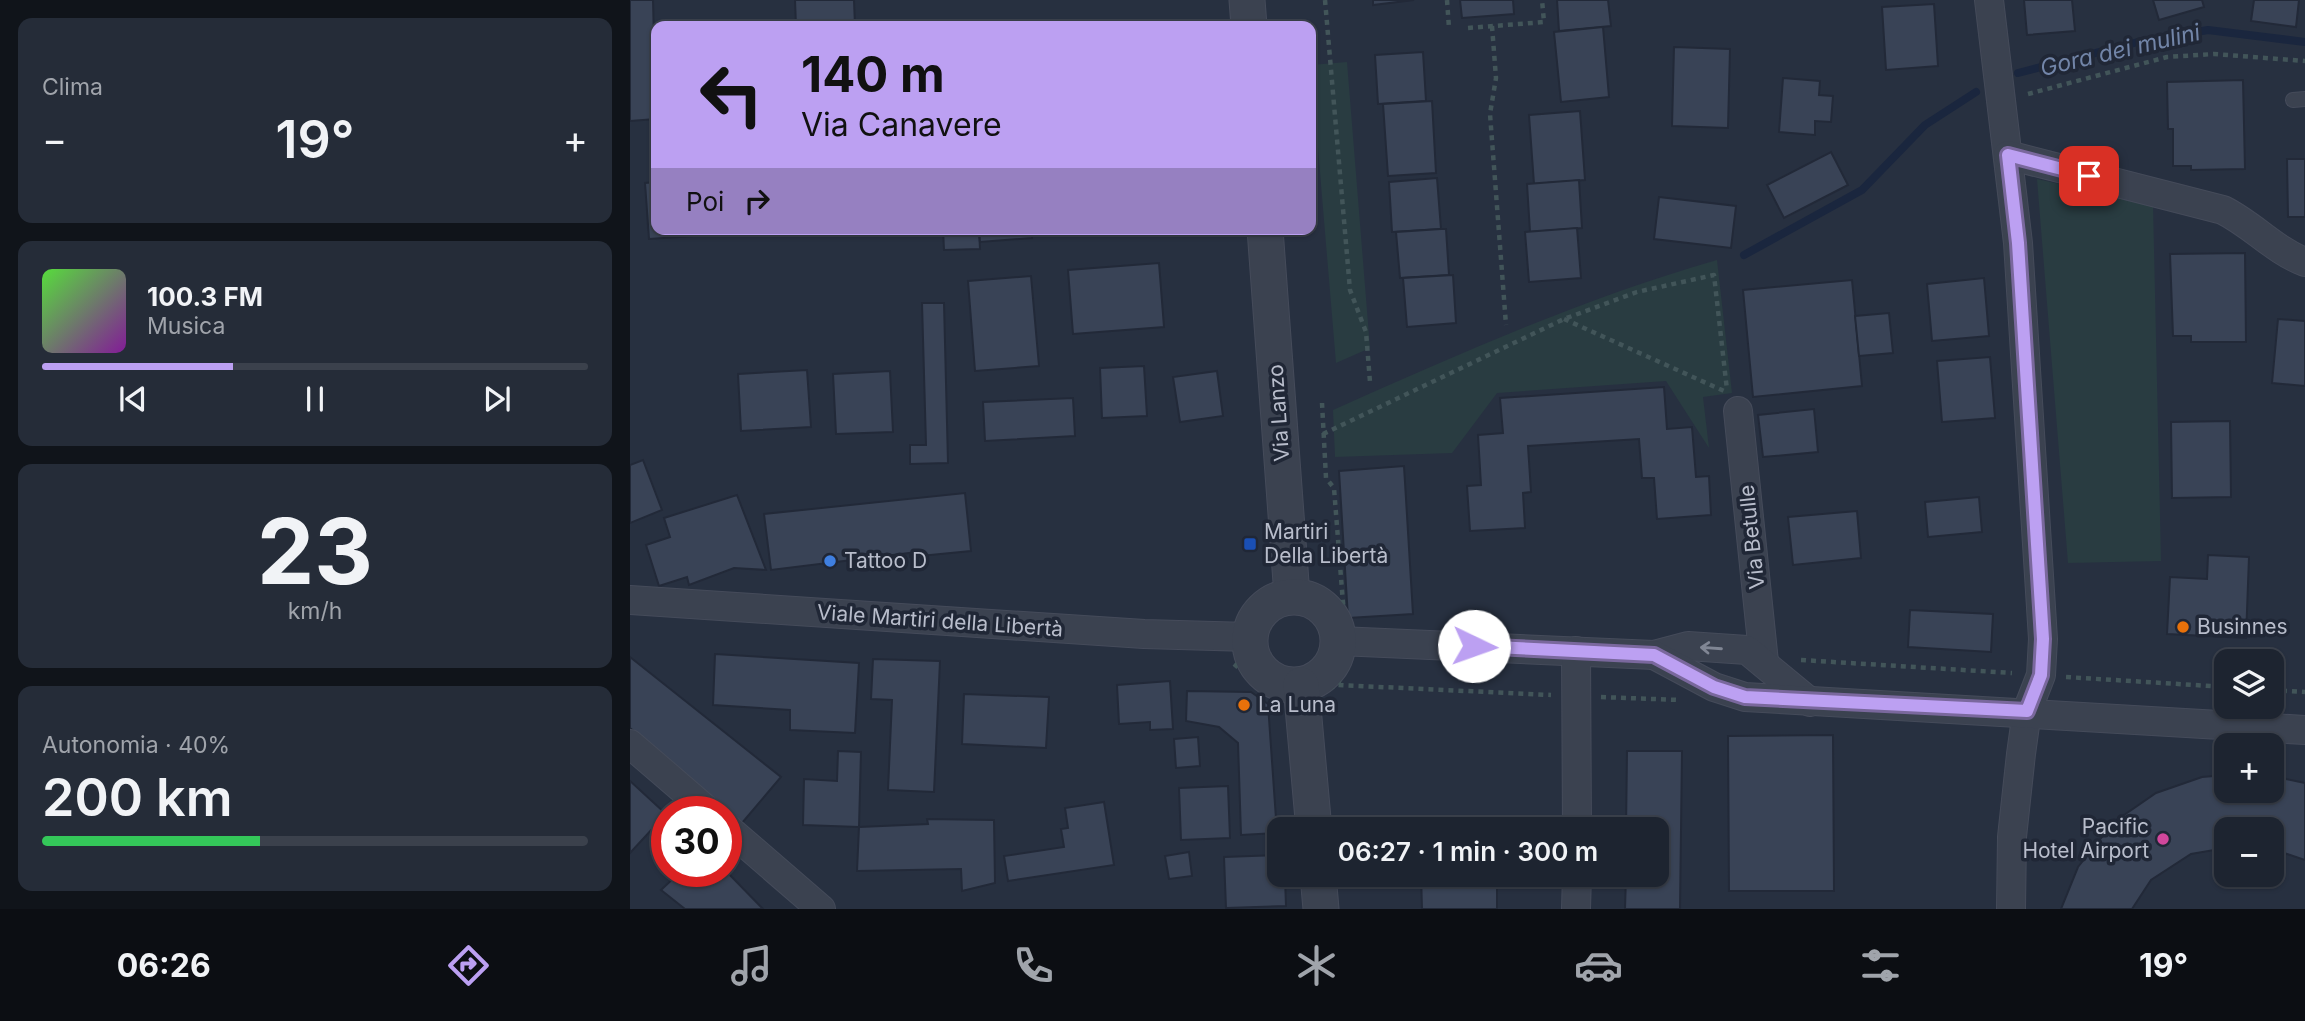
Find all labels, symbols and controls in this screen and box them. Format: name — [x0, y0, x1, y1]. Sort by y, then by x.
water label: Gora dei mulini — [2037, 18, 2203, 82]
text: 140 m — [801, 45, 945, 104]
icon: left — [686, 49, 777, 140]
text: Clima — [42, 73, 103, 101]
text: Via Canavere — [801, 105, 1002, 144]
text: 19° — [275, 108, 355, 171]
text: − — [42, 116, 67, 162]
text: + — [563, 116, 588, 162]
pin — [2059, 146, 2119, 206]
icon: arrive — [2070, 157, 2108, 195]
icon: right — [738, 182, 776, 220]
text: Poi — [686, 186, 724, 217]
text: 100.3 FM — [147, 281, 263, 312]
text: Musica — [147, 312, 225, 340]
street label: Via Lanzo — [1263, 364, 1294, 462]
icon: previous — [114, 380, 152, 418]
icon: pause — [296, 380, 334, 418]
icon: next — [478, 380, 516, 418]
street label: Via Betulle — [1734, 484, 1769, 591]
text: 23 — [257, 496, 373, 606]
place label: Martiri Della Libertà — [1264, 519, 1388, 568]
marker: Martiri Della Libertà — [1242, 536, 1258, 552]
place label: Tattoo D — [844, 548, 927, 573]
marker: Tattoo D — [822, 553, 838, 569]
text: km/h — [288, 597, 342, 625]
street label: Viale Martiri della Libertà — [816, 599, 1064, 642]
position arrow — [1437, 609, 1511, 683]
place label: Businnes — [2197, 614, 2287, 639]
marker: Businnes — [2175, 619, 2191, 635]
one-way arrow — [1700, 641, 1723, 654]
map controls — [2214, 649, 2284, 887]
button: layers — [2214, 649, 2284, 719]
place label: La Luna — [1258, 692, 1336, 717]
marker: La Luna — [1236, 697, 1252, 713]
text: Autonomia · 40% — [42, 731, 230, 759]
button: + — [2214, 733, 2284, 803]
text: 200 km — [42, 766, 233, 829]
speed limit sign: 30 — [651, 796, 742, 887]
place label: Pacific Hotel Airport — [2022, 814, 2149, 863]
button: − — [2214, 817, 2284, 887]
marker: Pacific Hotel Airport — [2155, 831, 2171, 847]
text: 06:27 · 1 min · 300 m — [1338, 836, 1598, 867]
icon: directions — [444, 941, 493, 990]
icon: music — [727, 941, 776, 990]
icon: phone — [1009, 941, 1058, 990]
icon: climate — [1292, 941, 1341, 990]
icon: car — [1574, 941, 1623, 990]
icon: filters — [1856, 941, 1905, 990]
text: 06:26 — [117, 946, 211, 985]
text: 19° — [2139, 946, 2188, 985]

